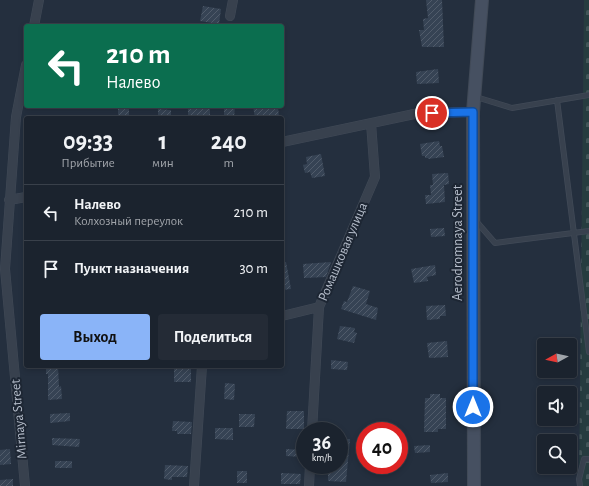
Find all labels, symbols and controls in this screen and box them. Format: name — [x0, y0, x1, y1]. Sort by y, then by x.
icon: left — [40, 40, 92, 92]
text: 210 m — [106, 41, 171, 69]
text: Налево — [106, 74, 160, 92]
pin — [415, 96, 449, 130]
icon: arrive — [421, 102, 443, 124]
text: 09:33 — [63, 130, 113, 154]
text: 1 — [159, 130, 167, 154]
text: 240 — [211, 130, 247, 154]
text: Прибытие — [61, 157, 115, 170]
text: мин — [152, 157, 174, 170]
text: m — [224, 157, 234, 170]
street label: Aerodromnaya Street — [451, 184, 465, 301]
text: Налево — [74, 197, 121, 212]
street label: Ромашковая улица — [316, 200, 370, 304]
icon: left — [40, 202, 62, 224]
text: 210 m — [234, 205, 268, 220]
text: Колхозный переулок — [74, 215, 183, 228]
icon: arrive — [40, 258, 62, 280]
text: Пункт назначения — [74, 261, 189, 276]
text: 30 m — [239, 261, 268, 276]
button: Выход — [40, 314, 150, 360]
button: Поделиться — [158, 314, 268, 360]
north arrow — [537, 338, 577, 378]
map controls — [537, 338, 577, 474]
street label: Mirnaya Street — [8, 378, 29, 459]
position arrow — [452, 386, 494, 428]
button: sound — [537, 386, 577, 426]
speed limit sign: 40 — [356, 422, 408, 474]
text: 36 — [313, 433, 331, 453]
button: search — [537, 434, 577, 474]
text: km/h — [312, 453, 332, 463]

